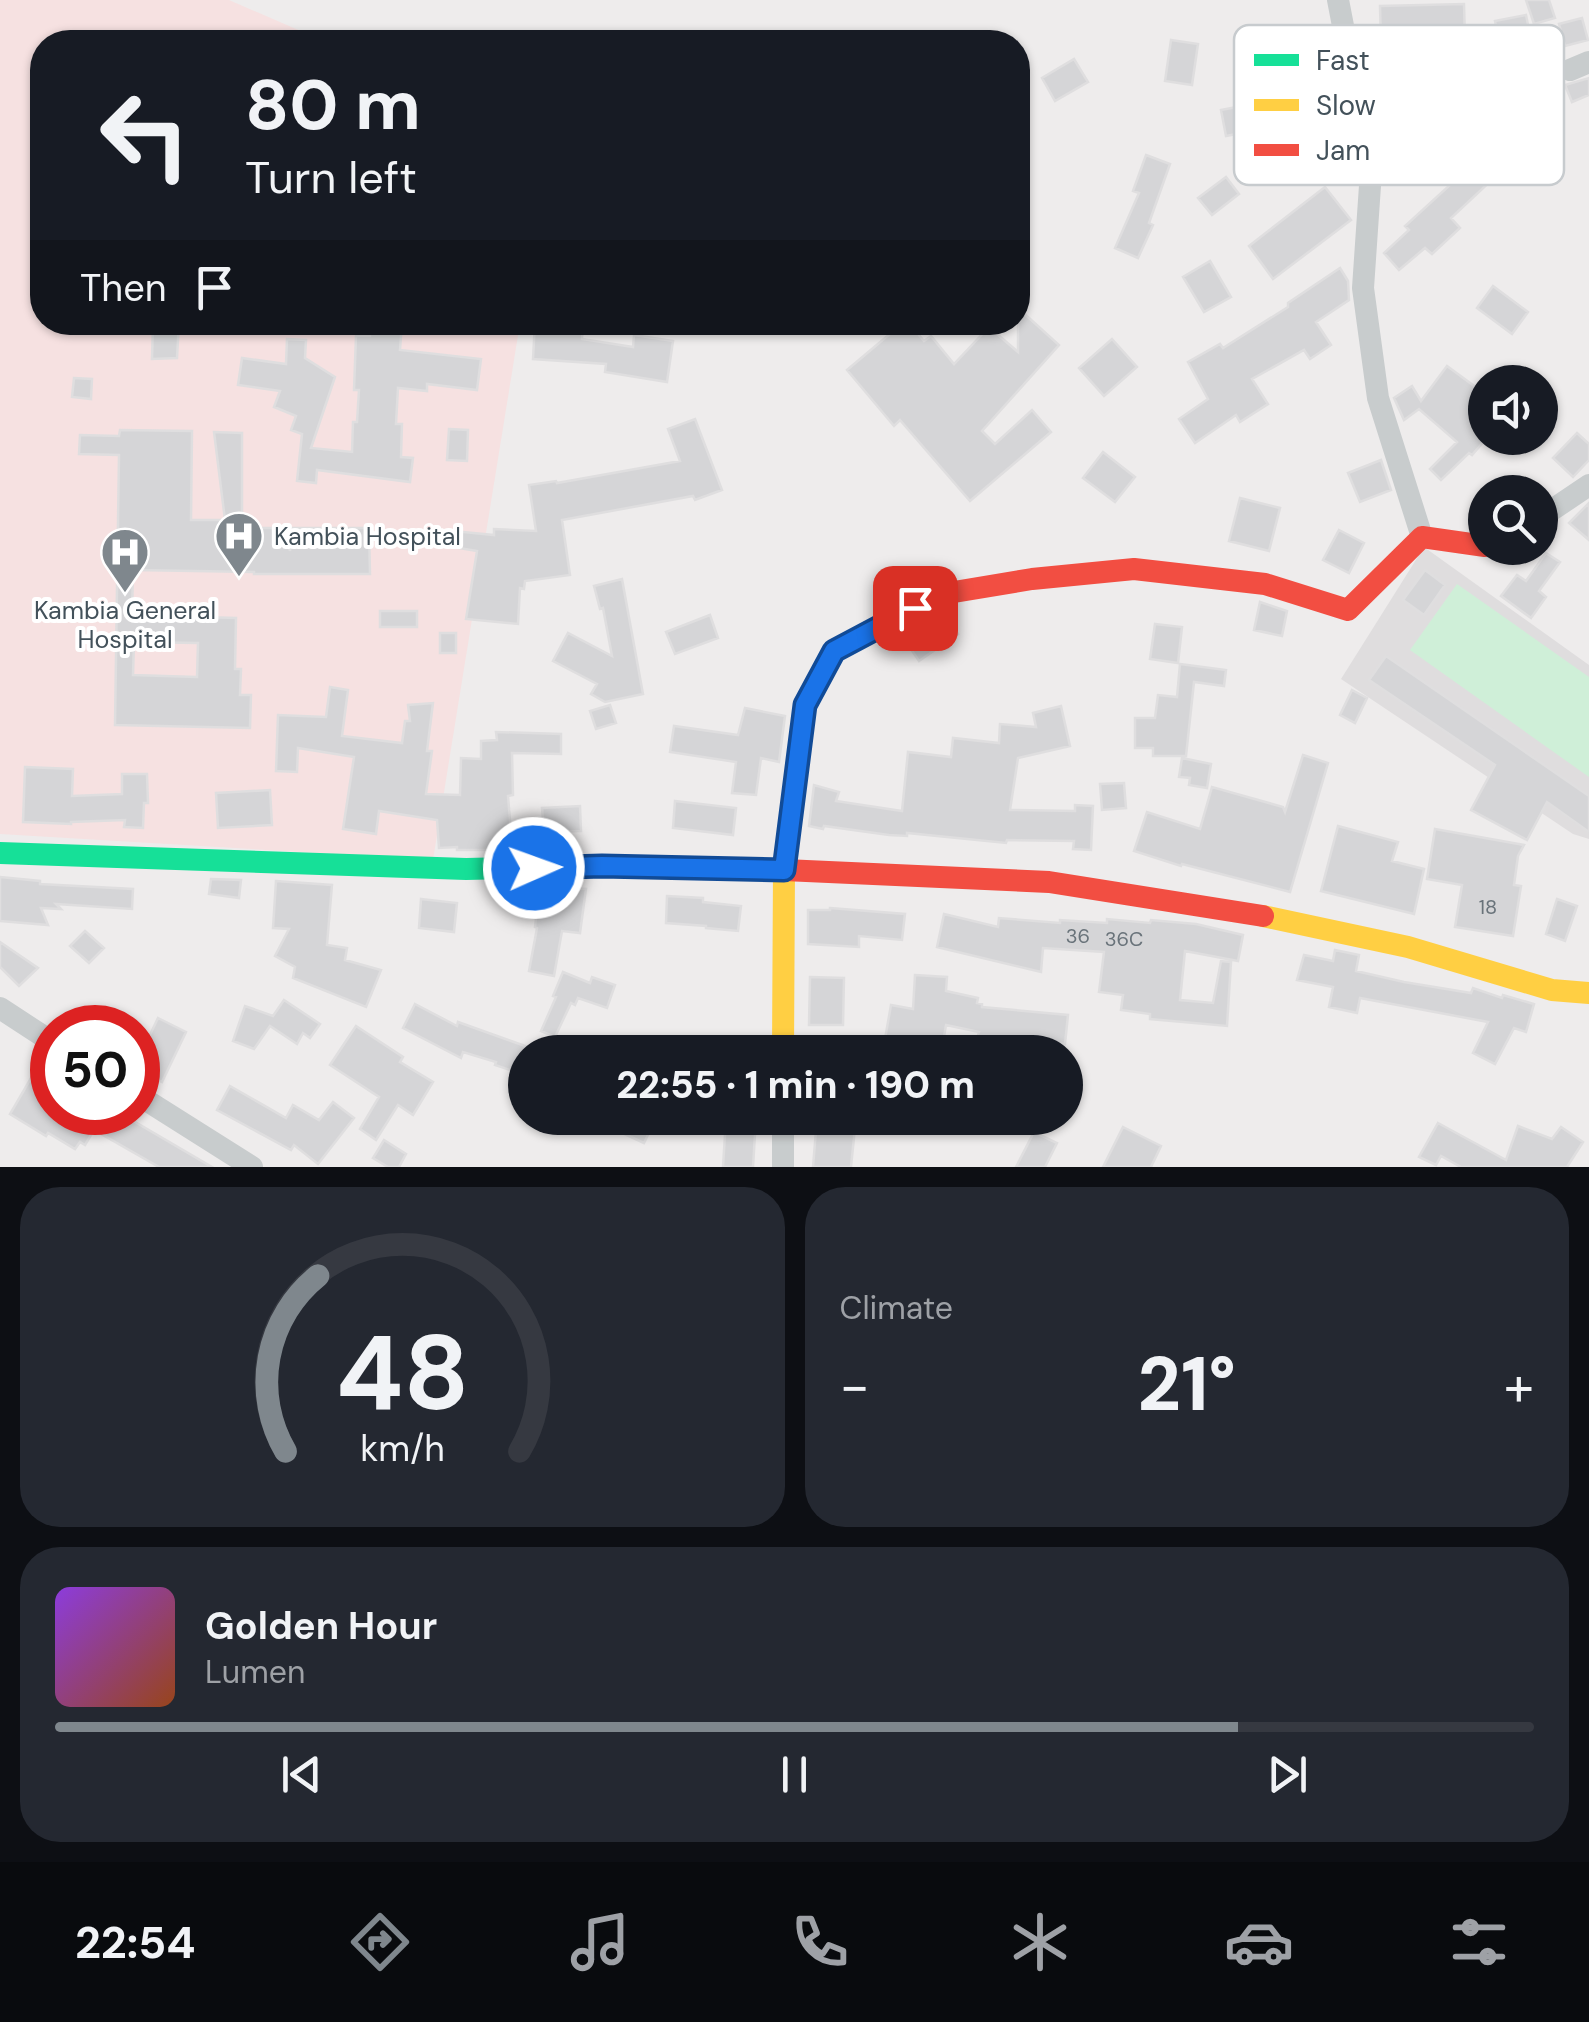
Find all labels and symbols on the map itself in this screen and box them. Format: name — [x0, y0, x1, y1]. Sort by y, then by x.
legend — [1234, 25, 1564, 185]
text: Fast — [1316, 42, 1370, 79]
text: Slow — [1316, 87, 1376, 124]
text: Jam — [1316, 132, 1370, 169]
hospital icon: Kambia Hospital — [213, 510, 265, 578]
place label: Kambia Hospital — [274, 520, 461, 553]
hospital icon: Kambia General Hospital — [99, 526, 151, 594]
pin — [873, 566, 958, 651]
place label: Kambia General Hospital — [34, 594, 216, 656]
position arrow — [482, 816, 586, 920]
house number: 18 — [1479, 894, 1497, 920]
house number: 36 — [1066, 923, 1090, 949]
house number: 36C — [1105, 926, 1143, 952]
speed limit sign: 50 — [30, 1005, 160, 1135]

